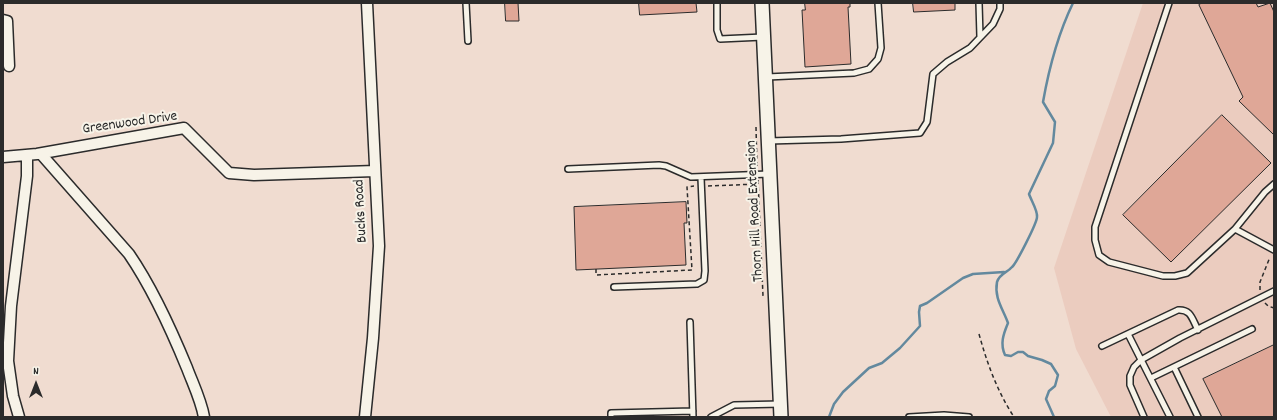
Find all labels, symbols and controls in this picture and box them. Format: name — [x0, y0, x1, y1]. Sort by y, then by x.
street label: Greenwood Drive — [81, 108, 179, 140]
street label: Thorn Hill Road Extension — [743, 140, 769, 282]
street label: Bucks Road — [351, 179, 373, 243]
north arrow — [16, 364, 56, 404]
text: N — [33, 364, 39, 380]

